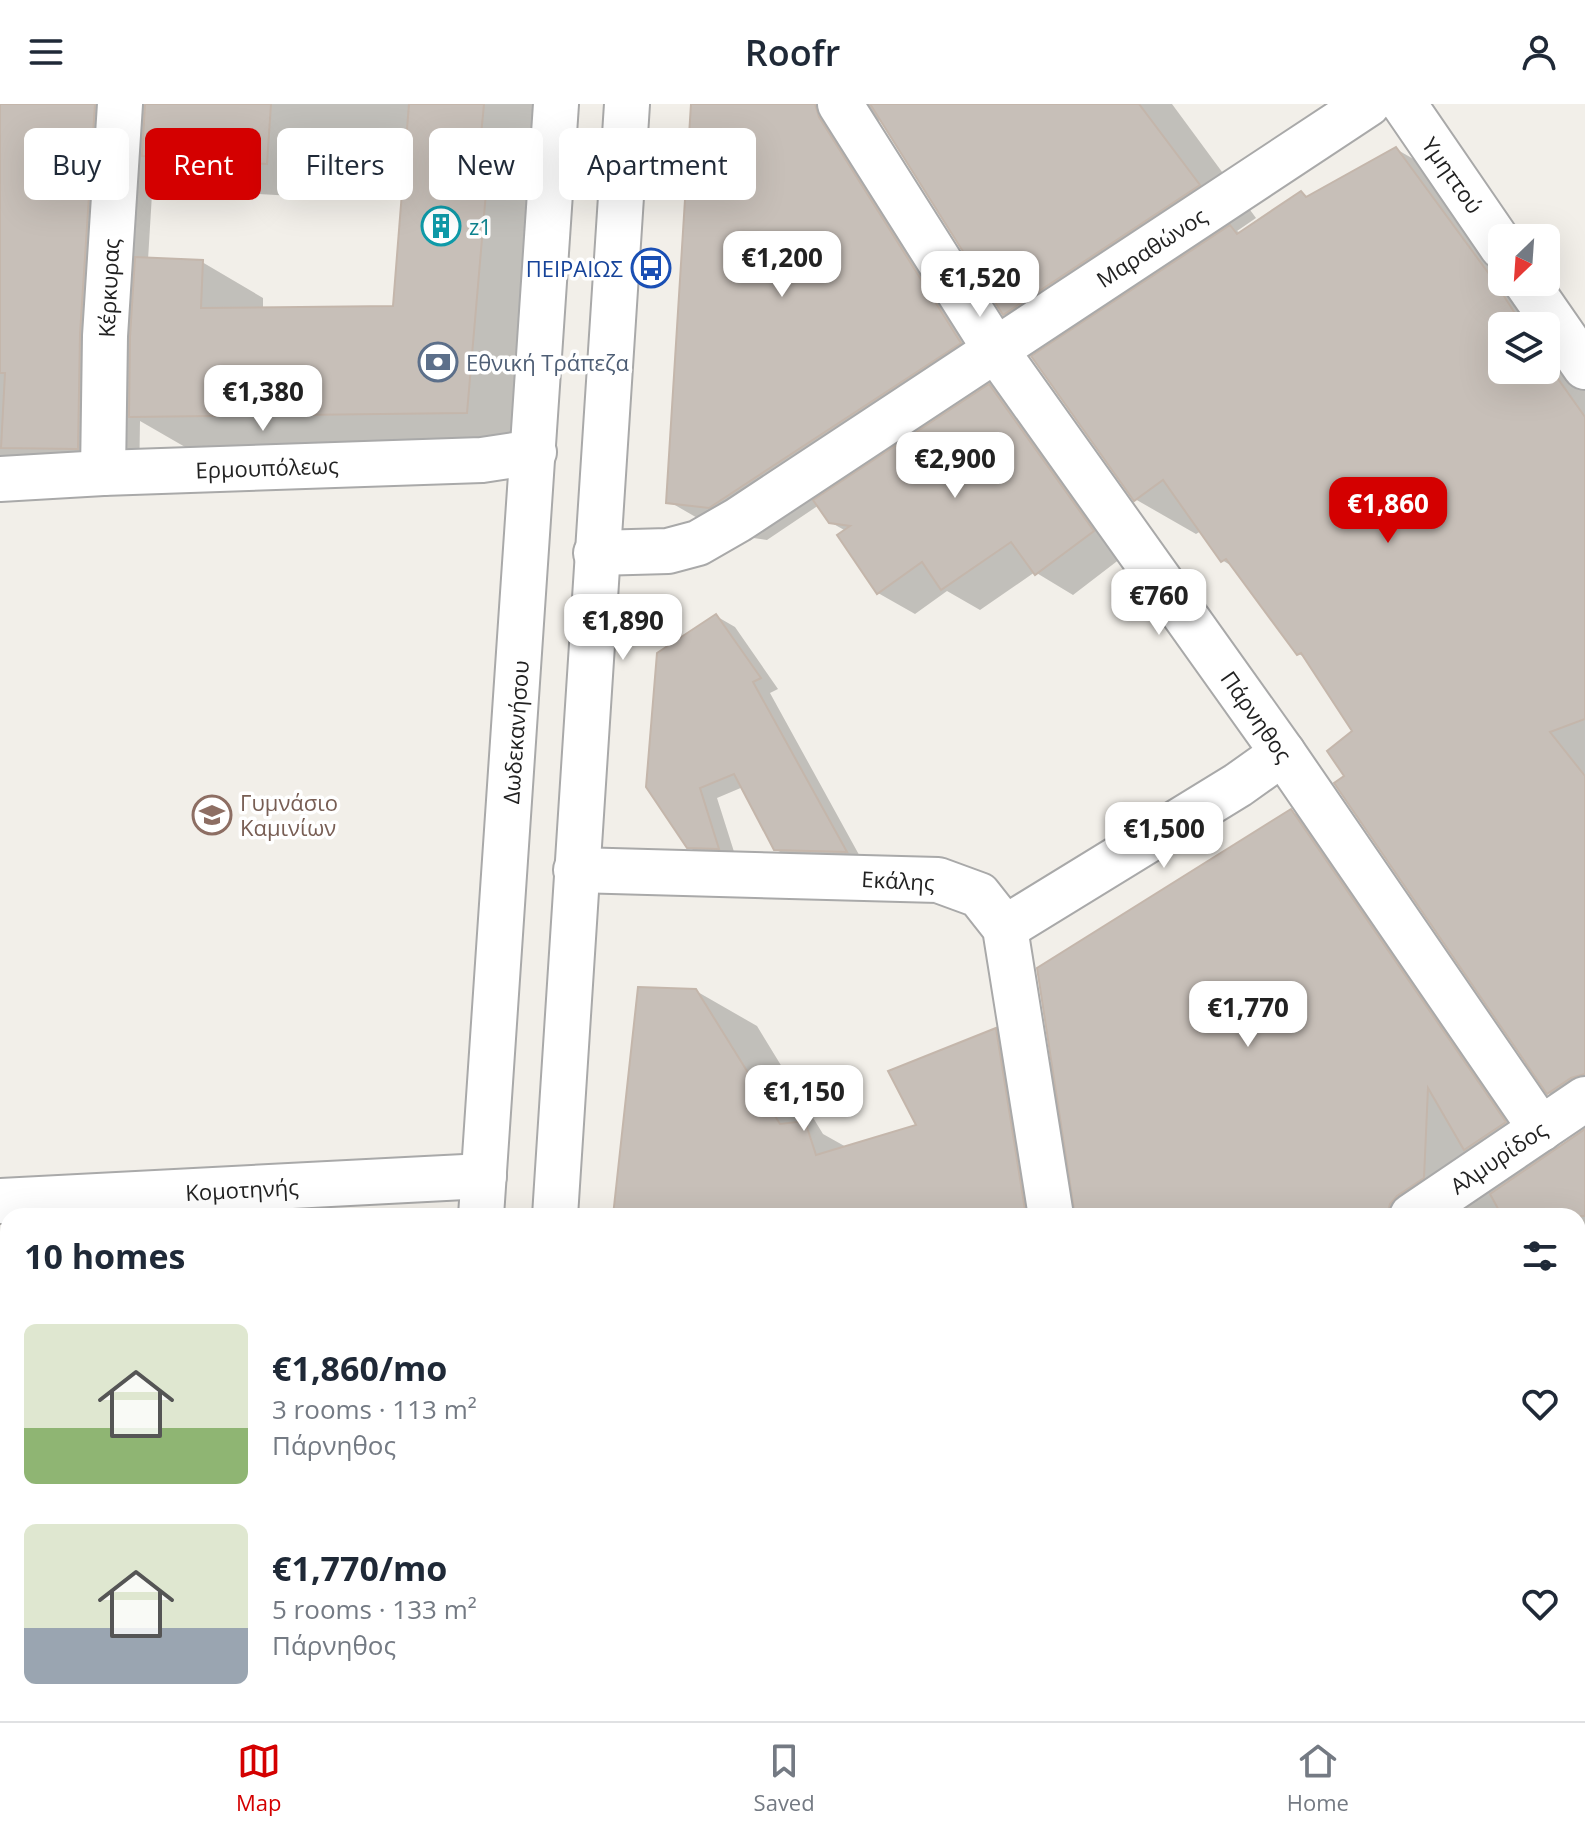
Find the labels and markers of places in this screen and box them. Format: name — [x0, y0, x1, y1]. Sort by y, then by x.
building icon: z1 — [420, 205, 462, 247]
place label: z1 — [469, 211, 492, 241]
pin: €1,200 — [717, 231, 847, 299]
bus stop icon: ΠΕΙΡΑΙΩΣ — [630, 247, 672, 289]
pin: €1,520 — [915, 251, 1045, 319]
place label: ΠΕΙΡΑΙΩΣ — [526, 253, 623, 283]
bank icon: Εθνική Τράπεζα — [417, 341, 459, 383]
place label: Εθνική Τράπεζα — [466, 347, 630, 377]
pin: €1,380 — [198, 365, 328, 433]
pin: €2,900 — [890, 432, 1020, 500]
pin: €1,860 — [1323, 477, 1453, 545]
pin: €760 — [1112, 569, 1206, 637]
pin: €1,890 — [558, 594, 688, 662]
place label: Γυμνάσιο Καμινίων — [240, 787, 338, 842]
school or university icon: Γυμνάσιο Καμινίων — [191, 794, 233, 836]
pin: €1,500 — [1099, 802, 1229, 870]
pin: €1,770 — [1183, 981, 1313, 1049]
pin: €1,150 — [739, 1065, 869, 1133]

